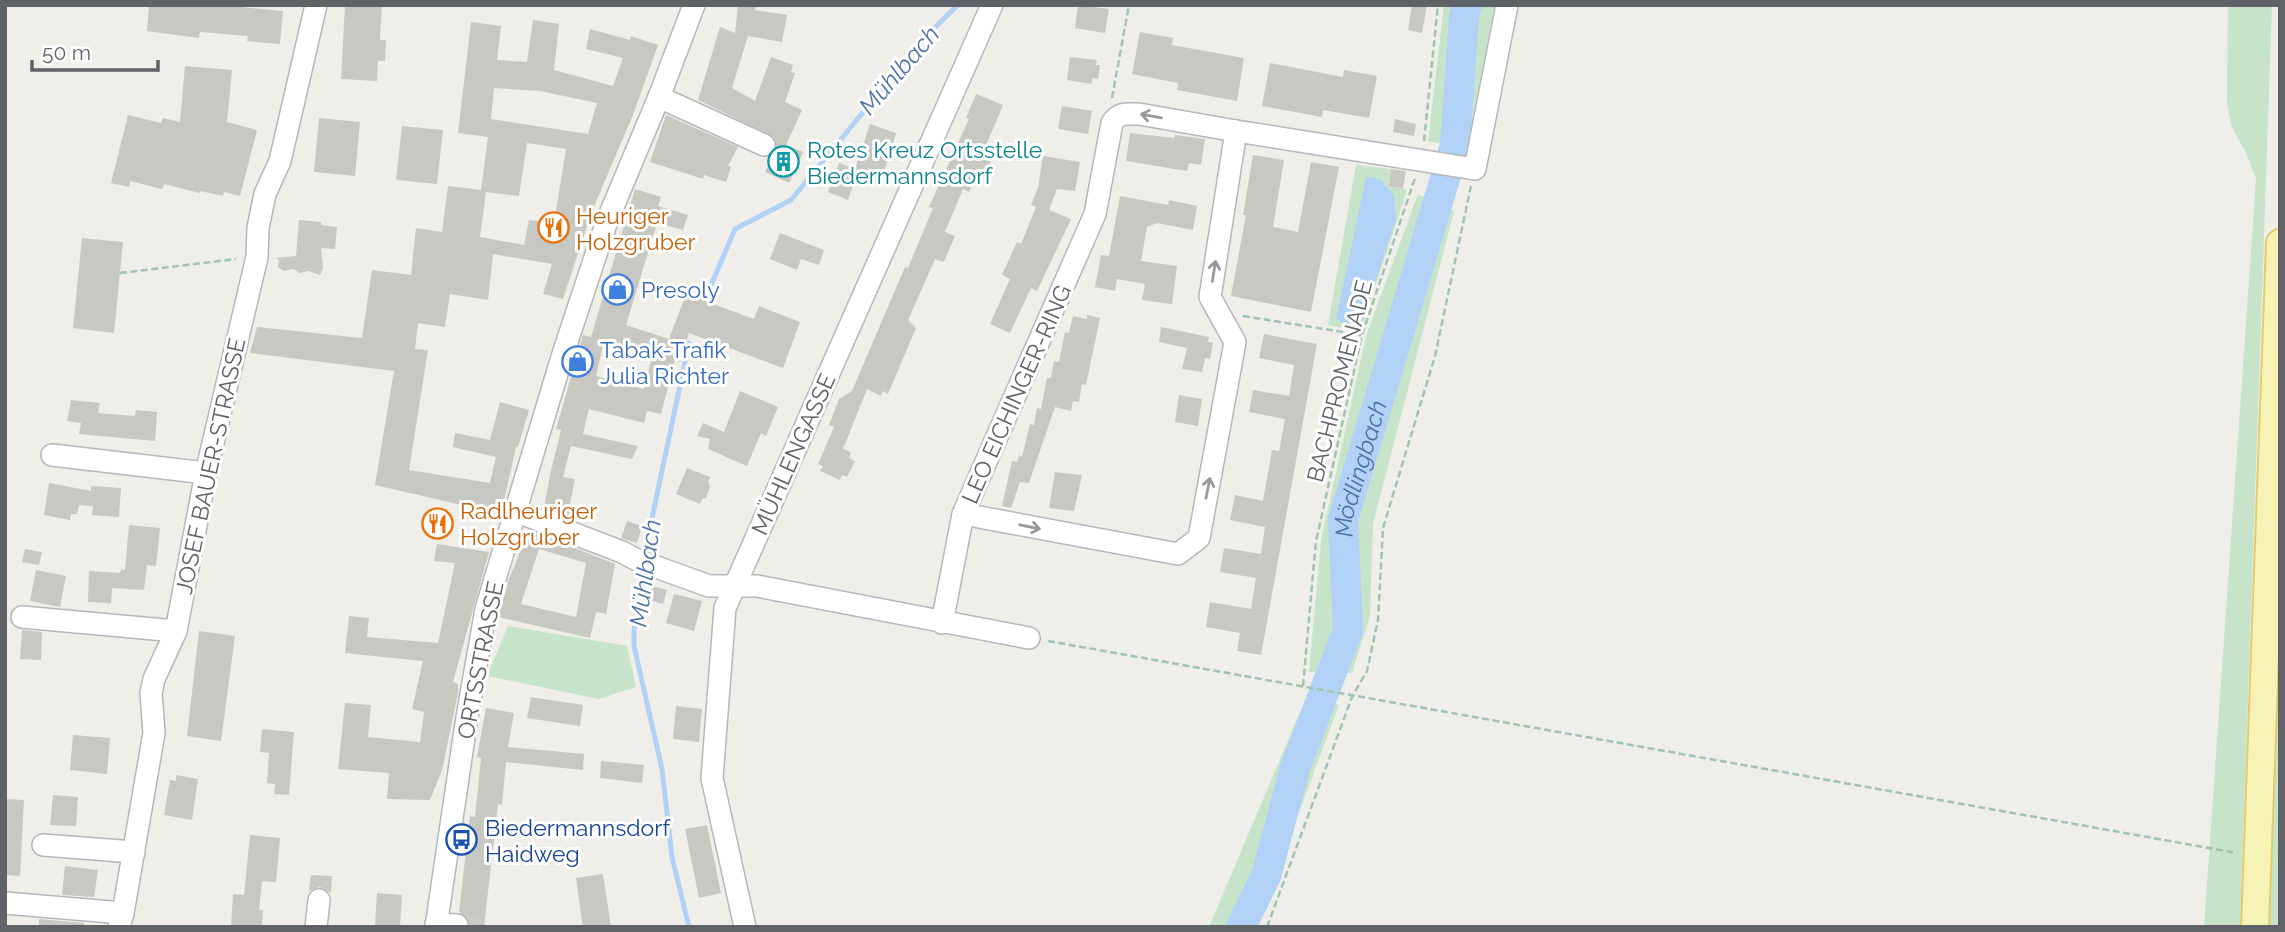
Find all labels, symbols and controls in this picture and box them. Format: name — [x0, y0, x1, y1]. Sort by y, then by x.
water label: Mühlbach — [853, 20, 945, 120]
scale bar — [32, 28, 158, 72]
text: 50 m — [42, 40, 91, 65]
one-way arrow — [1140, 109, 1163, 122]
place label: Rotes Kreuz Ortsstelle Biedermannsdorf — [807, 136, 1042, 189]
building icon: Rotes Kreuz Ortsstelle Biedermannsdorf — [767, 145, 801, 179]
place label: Heuriger Holzgruber — [576, 202, 696, 255]
restaurant icon: Heuriger Holzgruber — [536, 211, 570, 245]
one-way arrow — [1208, 260, 1221, 282]
shop icon: Presoly — [601, 272, 635, 306]
place label: Presoly — [641, 276, 720, 303]
street label: BACHPROMENADE — [1301, 277, 1377, 485]
street label: LEO EICHINGER-RING — [956, 281, 1076, 507]
street label: JOSEF BAUER-STRASSE — [170, 335, 250, 597]
place label: Tabak-Trafik Julia Richter — [600, 336, 729, 389]
shop icon: Tabak-Trafik Julia Richter — [560, 345, 594, 379]
street label: MÜHLENGASSE — [745, 369, 841, 539]
water label: Mödlingbach — [1328, 397, 1392, 538]
one-way arrow — [1202, 477, 1215, 500]
place label: Radlheuriger Holzgruber — [460, 497, 597, 550]
restaurant icon: Radlheuriger Holzgruber — [420, 506, 454, 540]
water label: Mühlbach — [623, 517, 667, 629]
one-way arrow — [1018, 520, 1041, 534]
street label: ORTSSTRASSE — [451, 579, 509, 741]
place label: Biedermannsdorf Haidweg — [485, 814, 671, 867]
bus stop icon: Biedermannsdorf Haidweg — [445, 823, 479, 857]

